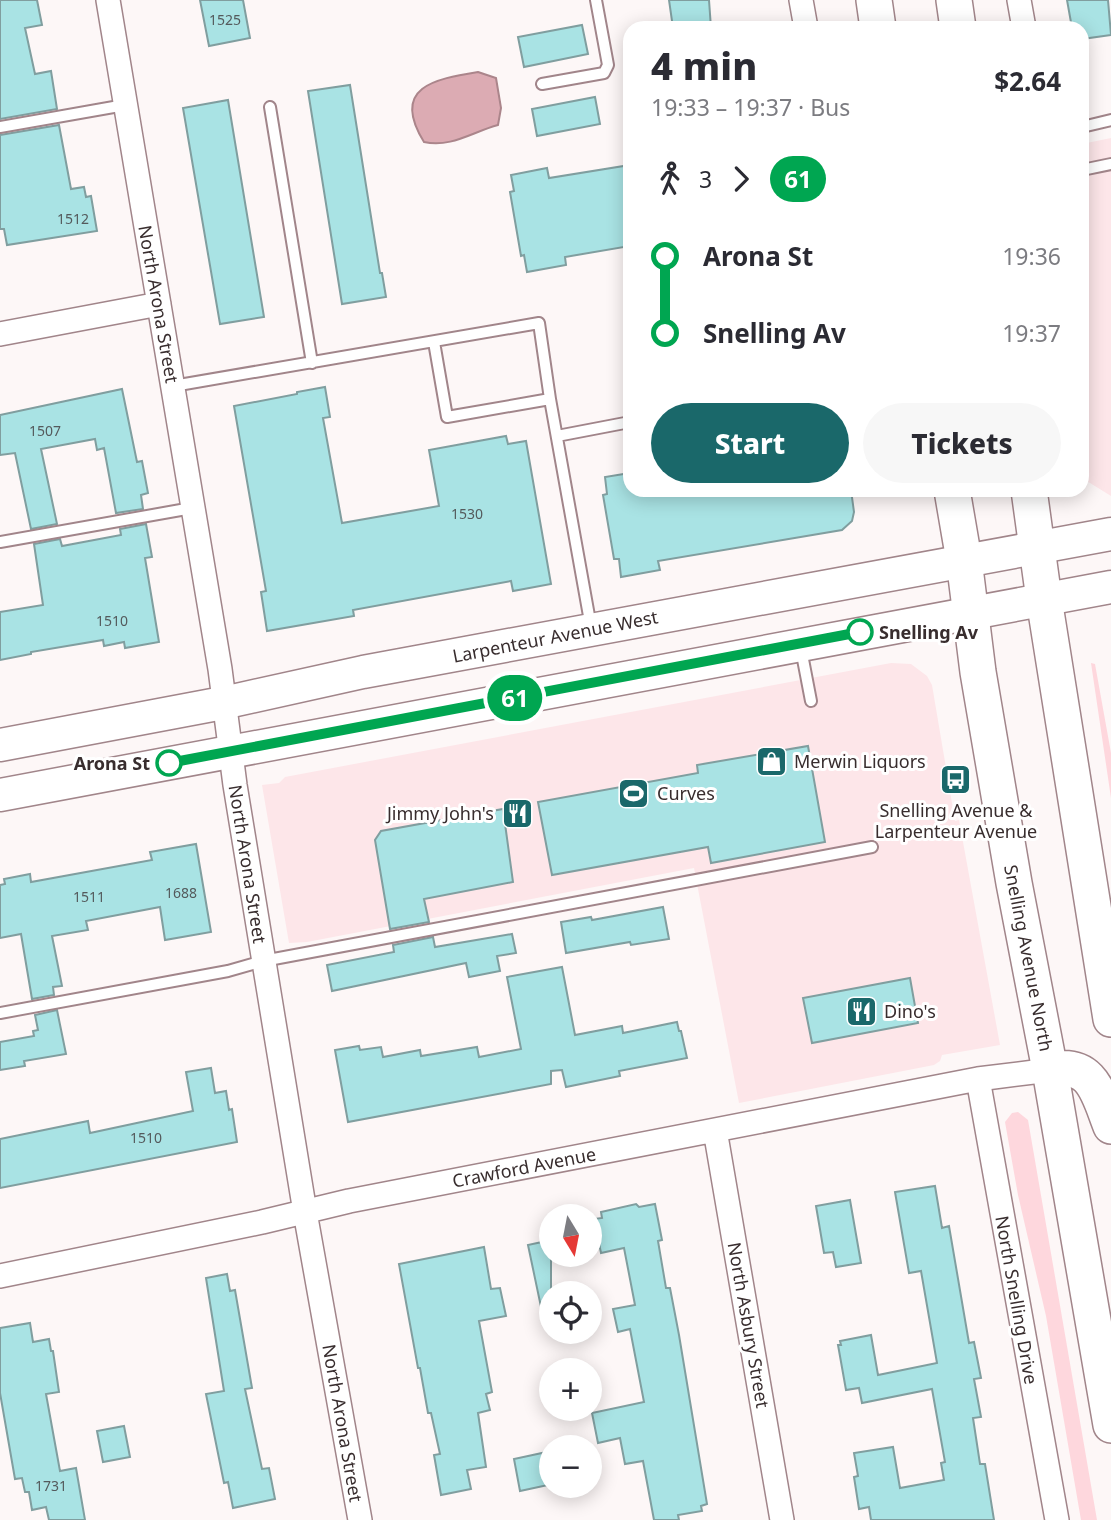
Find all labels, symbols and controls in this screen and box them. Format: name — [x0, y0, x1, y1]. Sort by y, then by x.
house number: 1525 — [209, 10, 241, 29]
text: 4 min — [651, 39, 757, 91]
text: $2.64 — [994, 63, 1061, 99]
text: 19:33 – 19:37 · Bus — [651, 91, 850, 123]
icon: walk — [651, 160, 689, 198]
icon: forward — [722, 160, 760, 198]
text: 61 — [784, 162, 812, 195]
text: 3 — [699, 163, 712, 195]
house number: 1512 — [57, 209, 89, 228]
street label: North Arona Street — [133, 223, 185, 385]
text: Arona St — [703, 238, 813, 274]
text: 19:36 — [1002, 240, 1061, 272]
text: Snelling Av — [703, 315, 846, 351]
text: 19:37 — [1002, 317, 1061, 349]
button: Start — [651, 403, 849, 483]
button: Tickets — [863, 403, 1061, 483]
house number: 1507 — [29, 421, 61, 440]
house number: 1530 — [451, 504, 483, 523]
street label: Larpenteur Avenue West — [450, 604, 660, 668]
house number: 1510 — [96, 611, 128, 630]
marker: Snelling Av — [847, 619, 873, 645]
place label: Snelling Av — [879, 620, 979, 644]
line badge: 61 — [484, 675, 546, 721]
text: 61 — [501, 681, 529, 714]
shop icon: Merwin Liquors — [754, 744, 788, 778]
place label: Merwin Liquors — [794, 749, 926, 773]
marker: Arona St — [156, 750, 182, 776]
place label: Arona St — [74, 751, 150, 775]
bus stop icon: Snelling Avenue & Larpenteur Avenue — [939, 762, 973, 796]
sports icon: Curves — [617, 776, 651, 810]
place label: Curves — [657, 781, 715, 805]
street label: North Arona Street — [224, 783, 272, 945]
restaurant icon: Jimmy John's — [500, 796, 534, 830]
place label: Snelling Avenue & Larpenteur Avenue — [875, 798, 1037, 843]
place label: Jimmy John's — [385, 801, 494, 825]
street label: Snelling Avenue North — [999, 863, 1059, 1053]
house number: 1688 — [165, 883, 197, 902]
house number: 1511 — [73, 887, 105, 906]
restaurant icon: Dino's — [844, 994, 878, 1028]
place label: Dino's — [884, 999, 936, 1023]
house number: 1510 — [130, 1128, 162, 1147]
street label: Crawford Avenue — [450, 1141, 598, 1193]
north arrow — [539, 1204, 602, 1267]
map controls — [539, 1204, 602, 1498]
street label: North Snelling Drive — [990, 1214, 1044, 1386]
street label: North Asbury Street — [723, 1240, 776, 1410]
button: locate — [539, 1281, 602, 1344]
street label: North Arona Street — [317, 1342, 369, 1504]
button: + — [539, 1358, 602, 1421]
button: − — [539, 1435, 602, 1498]
house number: 1731 — [35, 1476, 67, 1495]

